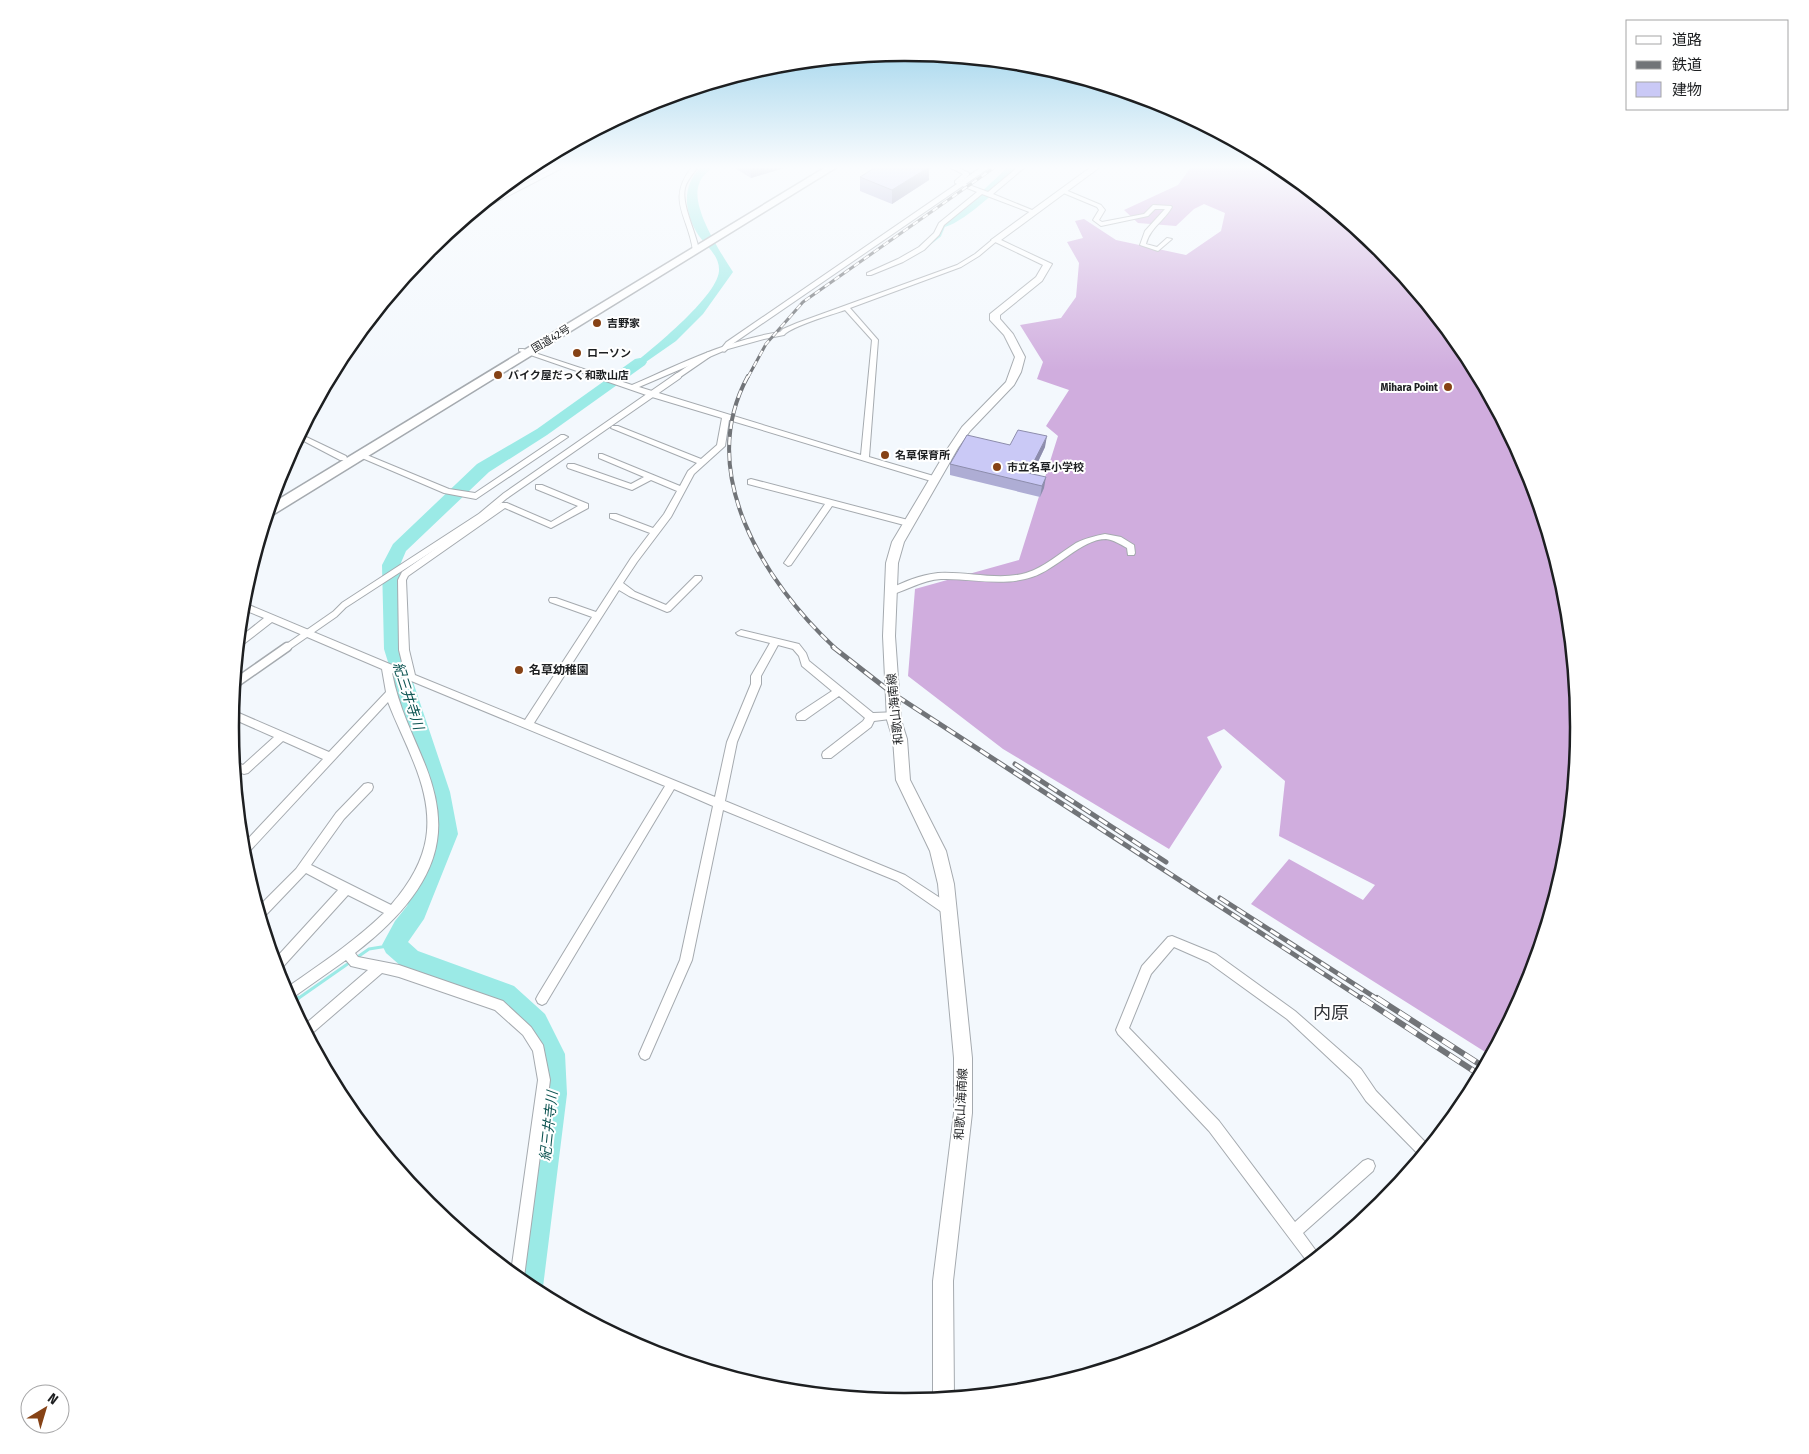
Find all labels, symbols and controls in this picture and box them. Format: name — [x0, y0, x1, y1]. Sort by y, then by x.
legend — [1626, 20, 1789, 110]
text: 道路 — [1672, 31, 1702, 49]
text: 鉄道 — [1672, 56, 1702, 74]
text: 建物 — [1672, 81, 1702, 99]
marker: 吉野家 — [591, 317, 603, 329]
place label: 吉野家 — [607, 317, 640, 330]
street label: 国道42号 — [529, 322, 573, 356]
marker: ローソン — [571, 347, 583, 359]
place label: ローソン — [587, 347, 631, 360]
marker: バイク屋だっく和歌山店 — [492, 369, 504, 381]
place label: バイク屋だっく和歌山店 — [508, 369, 629, 382]
place label: Mihara Point — [1381, 381, 1438, 394]
marker: Mihara Point — [1442, 381, 1454, 393]
marker: 名草保育所 — [879, 449, 891, 461]
place label: 名草保育所 — [895, 449, 950, 462]
marker: 市立名草小学校 — [991, 461, 1003, 473]
place label: 市立名草小学校 — [1007, 461, 1084, 474]
water label: 紀三井寺川 — [389, 660, 428, 734]
place label: 名草幼稚園 — [529, 663, 589, 677]
marker: 名草幼稚園 — [513, 664, 525, 676]
street label: 和歌山海南線 — [884, 672, 906, 746]
district label: 内原 — [1313, 1002, 1349, 1024]
street label: 和歌山海南線 — [952, 1068, 970, 1140]
water label: 紀三井寺川 — [537, 1088, 561, 1162]
north arrow — [20, 1384, 70, 1434]
text: N — [44, 1390, 61, 1408]

